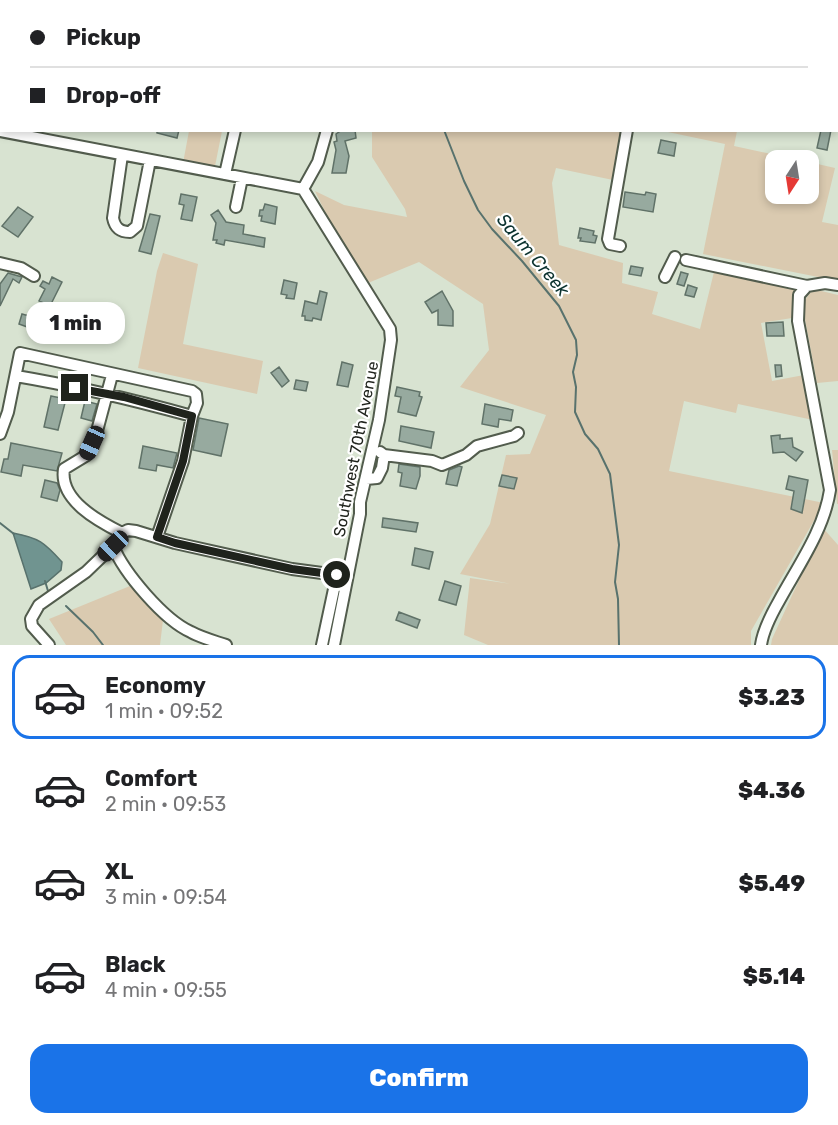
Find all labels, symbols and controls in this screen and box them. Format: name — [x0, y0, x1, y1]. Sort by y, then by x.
text: Pickup — [66, 24, 141, 51]
text: Drop-off — [66, 82, 161, 109]
north arrow — [765, 150, 819, 204]
map controls — [765, 150, 819, 204]
water label: Saum Creek — [492, 209, 574, 301]
callout: 1 min — [26, 301, 124, 343]
text: 1 min — [49, 311, 102, 335]
street label: Southwest 70th Avenue — [330, 360, 382, 538]
route end — [61, 374, 88, 401]
car — [76, 423, 108, 463]
car — [94, 527, 132, 565]
route start — [323, 561, 350, 588]
icon: car — [33, 670, 87, 724]
text: Economy — [105, 672, 206, 699]
text: $3.23 — [738, 684, 805, 711]
text: 1 min · 09:52 — [105, 699, 223, 723]
icon: car — [33, 763, 87, 817]
text: Comfort — [105, 765, 197, 792]
text: $4.36 — [738, 777, 805, 804]
text: 2 min · 09:53 — [105, 792, 226, 816]
icon: car — [33, 856, 87, 910]
text: XL — [105, 858, 133, 885]
text: $5.49 — [739, 870, 805, 897]
text: 3 min · 09:54 — [105, 885, 227, 909]
icon: car — [33, 949, 87, 1003]
text: Black — [105, 951, 166, 978]
text: $5.14 — [743, 963, 805, 990]
text: 4 min · 09:55 — [105, 978, 227, 1002]
button: Confirm — [30, 1044, 808, 1113]

